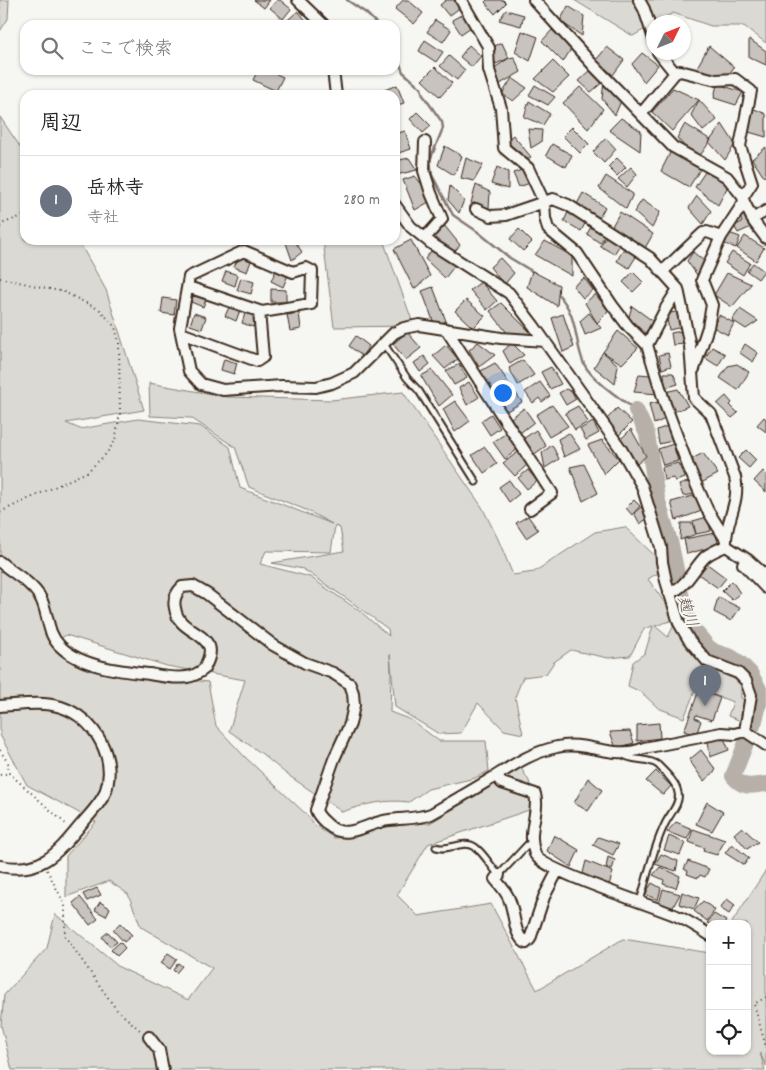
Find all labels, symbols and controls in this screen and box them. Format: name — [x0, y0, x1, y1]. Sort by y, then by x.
north arrow — [646, 15, 691, 60]
search box — [20, 20, 400, 75]
icon: search — [38, 34, 66, 62]
text: ここで検索 — [78, 37, 173, 64]
text: 周辺 — [40, 110, 82, 140]
text: 岳林寺 — [87, 176, 144, 203]
text: 1 — [54, 189, 58, 212]
text: 280 m — [343, 189, 380, 212]
text: 寺社 — [87, 207, 119, 230]
your location — [490, 380, 516, 406]
water label: 麹川 — [671, 593, 703, 631]
pin: 1 — [689, 665, 721, 706]
map controls — [706, 920, 751, 1055]
button: + — [706, 920, 751, 965]
button: − — [706, 965, 751, 1010]
button: locate — [706, 1010, 751, 1055]

